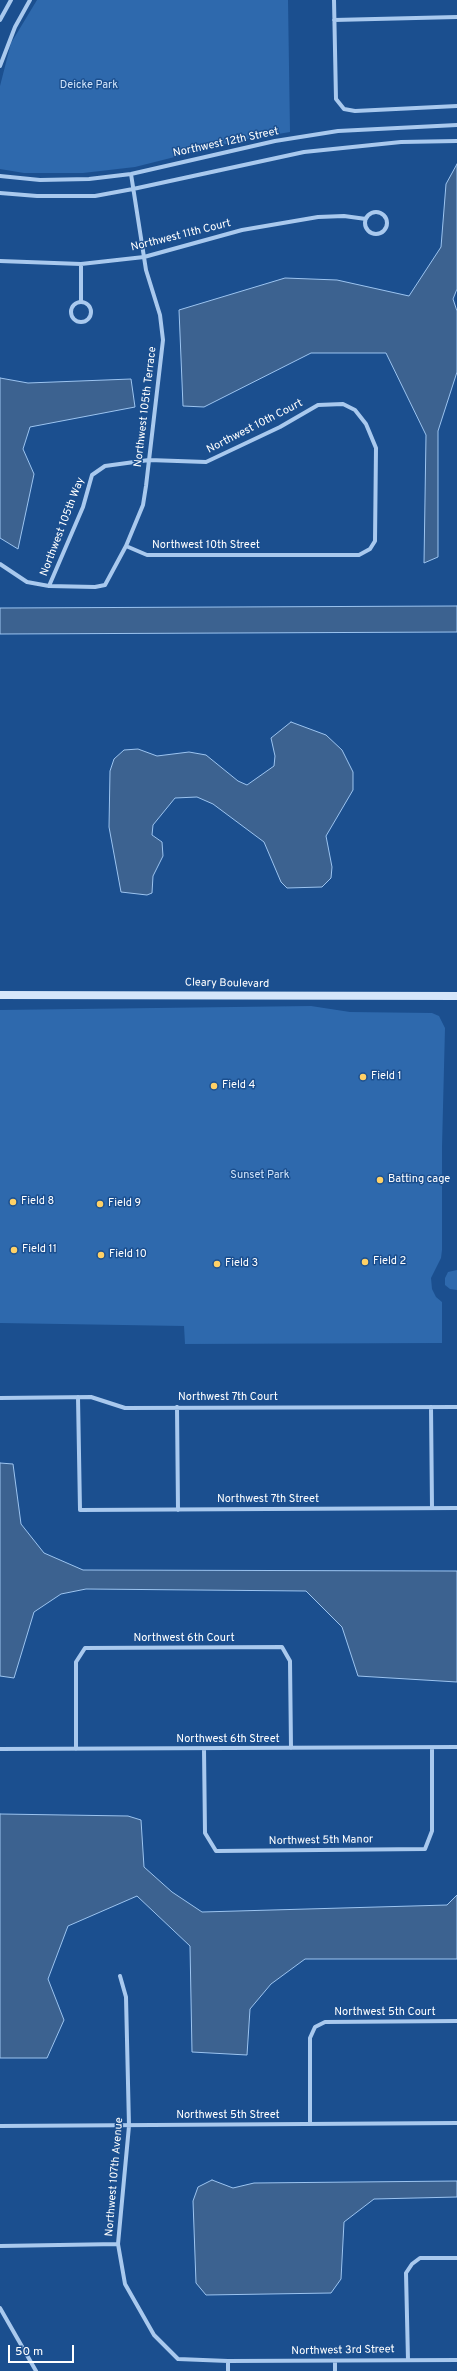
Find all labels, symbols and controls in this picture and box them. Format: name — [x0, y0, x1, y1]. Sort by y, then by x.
park label: Deicke Park — [60, 79, 118, 93]
street label: Northwest 12th Street — [172, 125, 280, 161]
street label: Northwest 11th Court — [130, 217, 232, 255]
street label: Northwest 105th Terrace — [132, 346, 160, 468]
street label: Northwest 10th Court — [205, 397, 305, 457]
street label: Northwest 105th Way — [38, 476, 88, 578]
street label: Northwest 10th Street — [152, 539, 260, 553]
street label: Cleary Boulevard — [185, 977, 269, 991]
place label: Field 1 — [371, 1070, 402, 1084]
marker: Field 1 — [358, 1072, 368, 1082]
place label: Field 4 — [222, 1079, 255, 1093]
marker: Field 4 — [209, 1081, 219, 1091]
park label: Sunset Park — [230, 1169, 290, 1183]
place label: Batting cage — [388, 1173, 450, 1187]
marker: Batting cage — [375, 1175, 385, 1185]
place label: Field 8 — [21, 1195, 54, 1209]
marker: Field 8 — [8, 1197, 18, 1207]
place label: Field 9 — [108, 1197, 141, 1211]
marker: Field 9 — [95, 1199, 105, 1209]
place label: Field 11 — [22, 1243, 57, 1257]
marker: Field 11 — [9, 1245, 19, 1255]
place label: Field 10 — [109, 1248, 147, 1262]
marker: Field 10 — [96, 1250, 106, 1260]
place label: Field 2 — [373, 1255, 406, 1269]
place label: Field 3 — [225, 1257, 258, 1271]
marker: Field 2 — [360, 1257, 370, 1267]
marker: Field 3 — [212, 1259, 222, 1269]
street label: Northwest 7th Court — [178, 1391, 278, 1405]
street label: Northwest 7th Street — [217, 1493, 319, 1507]
street label: Northwest 6th Court — [133, 1632, 235, 1646]
street label: Northwest 6th Street — [176, 1733, 280, 1747]
street label: Northwest 5th Manor — [269, 1833, 373, 1849]
street label: Northwest 5th Court — [334, 2006, 436, 2020]
street label: Northwest 5th Street — [176, 2109, 280, 2123]
street label: Northwest 107th Avenue — [103, 2117, 127, 2237]
scale bar — [10, 2337, 76, 2363]
street label: Northwest 3rd Street — [291, 2343, 395, 2359]
text: 50 m — [15, 2344, 43, 2360]

